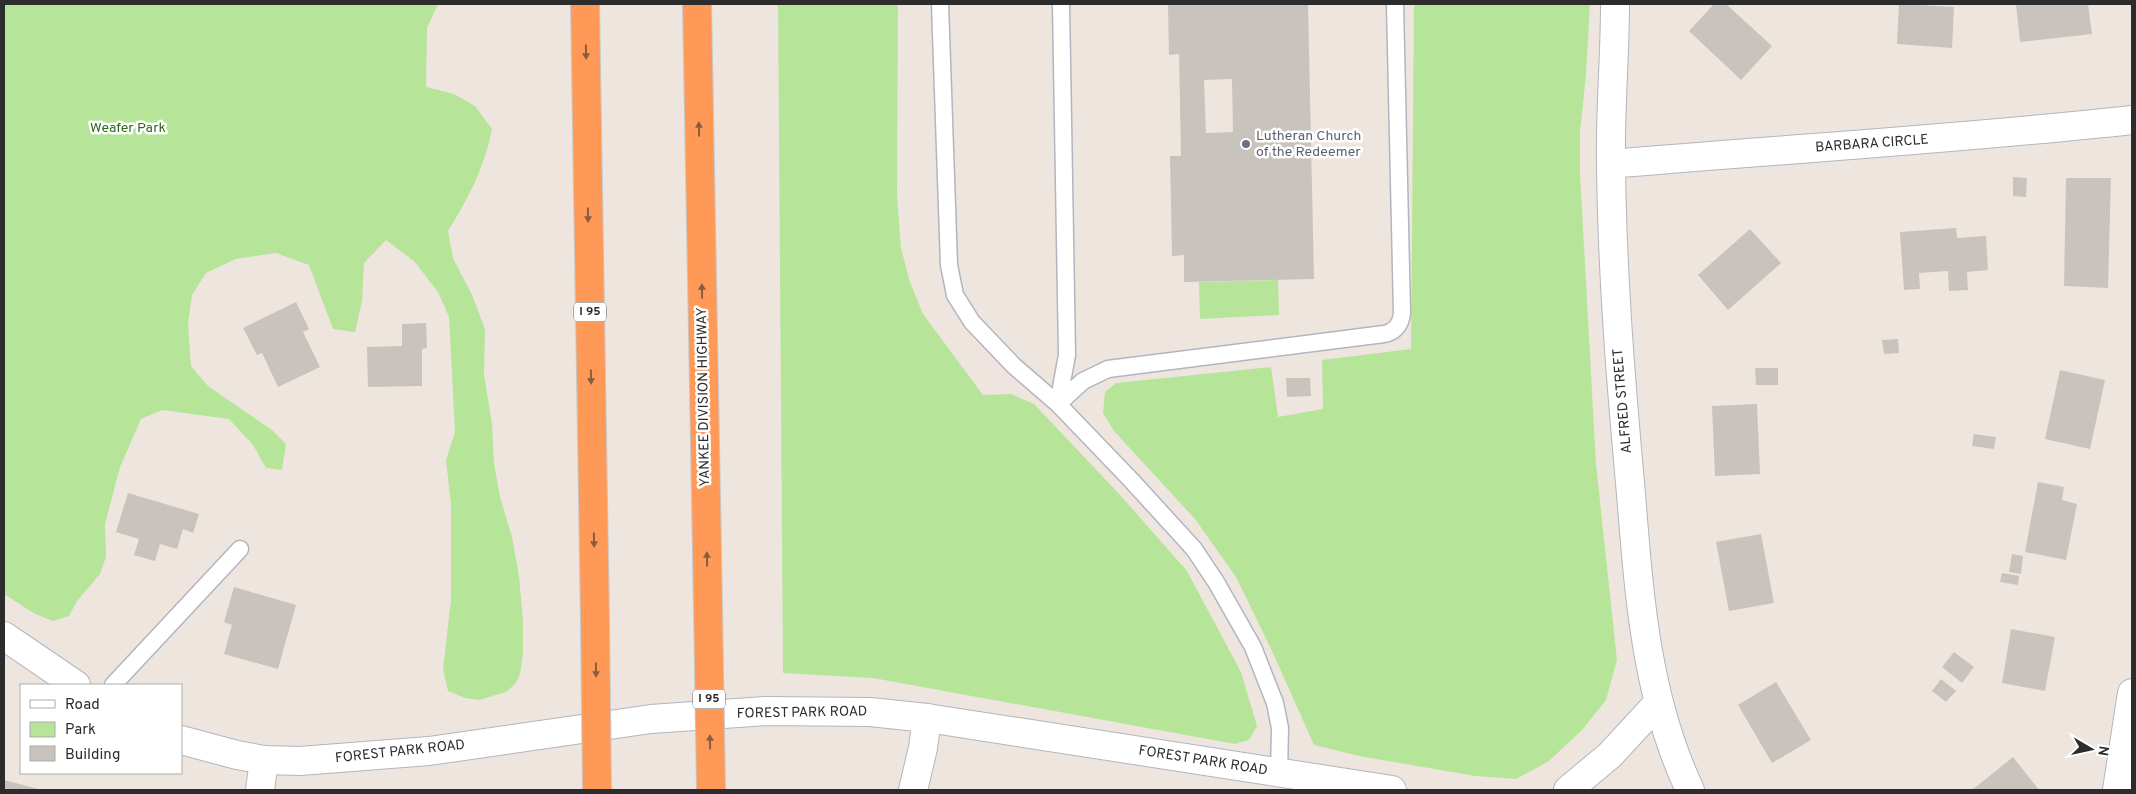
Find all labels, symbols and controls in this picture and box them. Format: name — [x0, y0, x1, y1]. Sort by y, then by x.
one-way arrow — [582, 45, 590, 61]
park label: Weafer Park — [90, 120, 166, 137]
one-way arrow — [695, 121, 703, 137]
place label: Lutheran Church of the Redeemer — [1256, 128, 1361, 161]
street label: BARBARA CIRCLE — [1815, 132, 1929, 156]
marker: Lutheran Church of the Redeemer — [1240, 138, 1252, 150]
one-way arrow — [585, 207, 593, 223]
one-way arrow — [698, 283, 706, 299]
road number: I 95 — [574, 302, 606, 322]
street label: YANKEE DIVISION HIGHWAY — [694, 307, 714, 487]
street label: ALFRED STREET — [1610, 348, 1636, 454]
one-way arrow — [587, 370, 595, 386]
one-way arrow — [590, 532, 598, 548]
one-way arrow — [703, 551, 711, 567]
one-way arrow — [592, 662, 600, 678]
legend — [20, 684, 182, 774]
road number: I 95 — [693, 690, 725, 709]
text: Road — [65, 696, 100, 715]
street label: FOREST PARK ROAD — [737, 703, 867, 723]
text: Park — [65, 721, 96, 740]
north arrow — [2066, 724, 2116, 774]
one-way arrow — [706, 733, 714, 749]
street label: FOREST PARK ROAD — [334, 737, 466, 767]
street label: FOREST PARK ROAD — [1137, 742, 1269, 780]
text: N — [2093, 744, 2112, 757]
text: Building — [65, 746, 120, 765]

